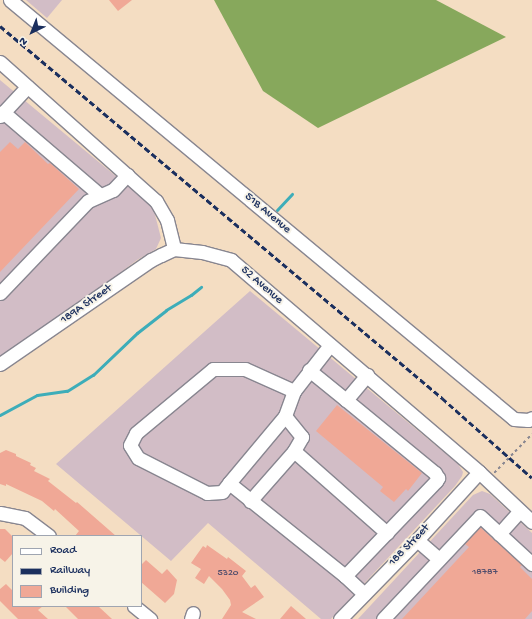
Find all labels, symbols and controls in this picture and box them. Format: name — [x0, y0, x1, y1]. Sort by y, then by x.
north arrow — [12, 12, 52, 52]
text: N — [17, 34, 31, 48]
street label: 51B Avenue — [241, 190, 293, 238]
street label: 52 Avenue — [237, 264, 285, 308]
street label: 189A Street — [59, 282, 115, 328]
street label: 188 Street — [386, 522, 434, 570]
legend — [12, 535, 142, 607]
text: Road — [50, 544, 76, 558]
text: Railway — [50, 564, 90, 578]
house number: 18787 — [472, 567, 498, 579]
house number: 5320 — [217, 568, 239, 580]
text: Building — [50, 584, 89, 598]

